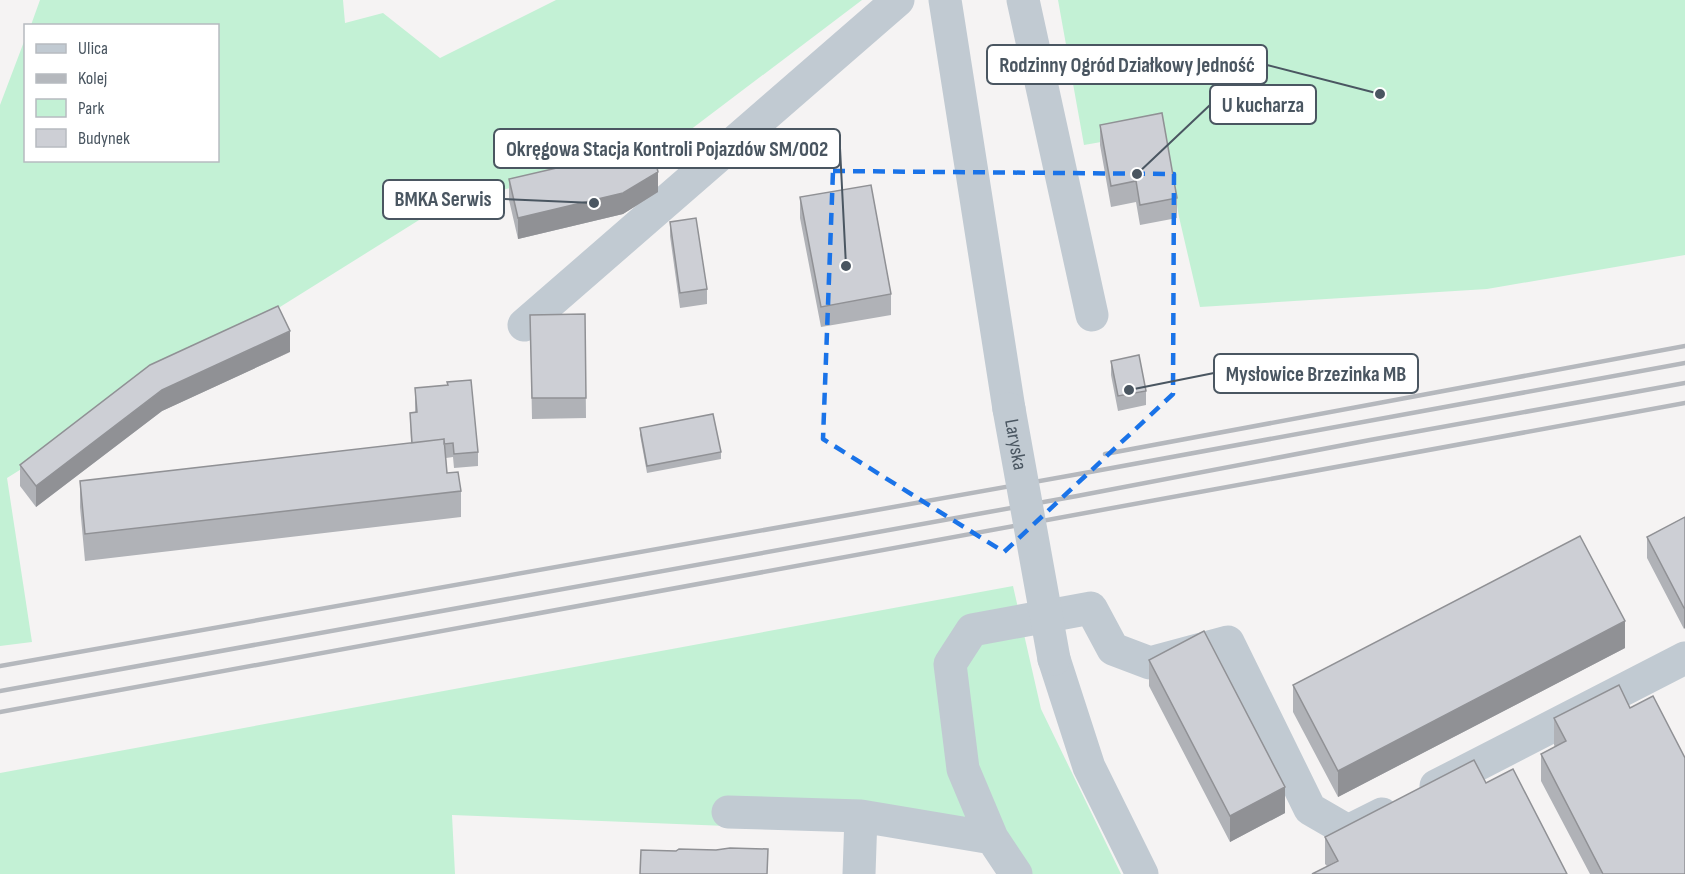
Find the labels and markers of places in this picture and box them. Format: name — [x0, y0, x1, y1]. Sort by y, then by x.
callout: Rodzinny Ogród Działkowy Jedność — [987, 45, 1267, 84]
callout: U kucharza — [1210, 85, 1316, 124]
callout: Okręgowa Stacja Kontroli Pojazdów SM/002 — [494, 129, 840, 168]
callout: BMKA Serwis — [383, 180, 504, 219]
callout: Mysłowice Brzezinka MB — [1214, 354, 1418, 393]

